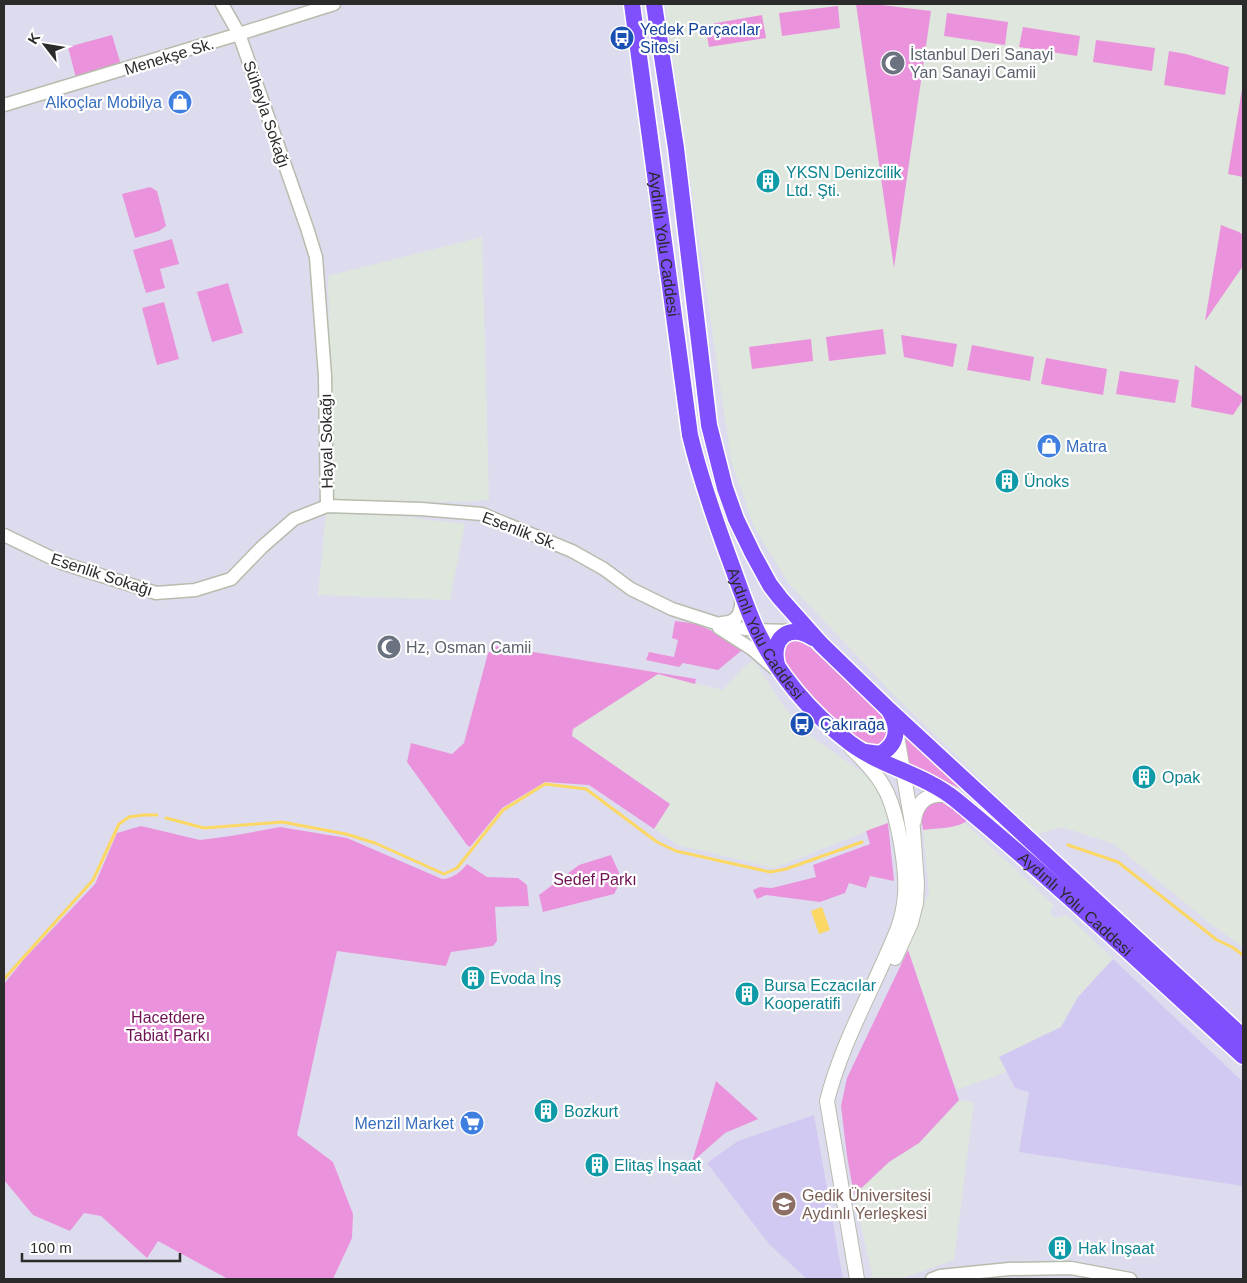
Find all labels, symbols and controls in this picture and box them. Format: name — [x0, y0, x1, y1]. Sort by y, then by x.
north arrow — [20, 20, 70, 70]
place label: Yedek Parçacılar Sitesi — [640, 21, 761, 56]
bus stop icon: Yedek Parçacılar Sitesi — [609, 25, 635, 51]
text: K — [24, 30, 43, 47]
street label: Menekşe Sk. — [122, 35, 216, 78]
place label: İstanbul Deri Sanayi Yan Sanayi Camii — [910, 45, 1053, 81]
mosque icon: İstanbul Deri Sanayi Yan Sanayi Camii — [880, 50, 906, 76]
street label: Süheyla Sokağı — [240, 58, 293, 170]
shop icon: Alkoçlar Mobilya — [167, 89, 193, 115]
place label: Alkoçlar Mobilya — [46, 94, 162, 111]
place label: YKSN Denizcilik Ltd. Şti. — [786, 164, 903, 199]
building icon: YKSN Denizcilik Ltd. Şti. — [755, 168, 781, 194]
street label: Aydınlı Yolu Caddesi — [646, 170, 682, 318]
street label: Hayal Sokağı — [317, 393, 336, 489]
shop icon: Matra — [1036, 433, 1062, 459]
place label: Matra — [1066, 438, 1107, 455]
building icon: Ünoks — [994, 468, 1020, 494]
place label: Ünoks — [1024, 473, 1069, 490]
street label: Esenlik Sk. — [480, 508, 560, 553]
street label: Esenlik Sokağı — [49, 550, 155, 599]
street label: Aydınlı Yolu Caddesi — [724, 565, 807, 702]
mosque icon: Hz, Osman Camii — [376, 634, 402, 660]
place label: Hz, Osman Camii — [406, 639, 531, 656]
bus stop icon: Çakırağa — [789, 711, 815, 737]
place label: Çakırağa — [820, 716, 885, 733]
building icon: Opak — [1131, 764, 1157, 790]
place label: Opak — [1162, 769, 1201, 786]
street label: Aydınlı Yolu Caddesi — [1015, 849, 1136, 959]
park label: Sedef Parkı — [553, 871, 637, 888]
building icon: Evoda İnş — [460, 965, 486, 991]
place label: Evoda İnş — [490, 969, 561, 987]
place label: Bursa Eczacılar Kooperatifi — [764, 977, 877, 1012]
building icon: Bursa Eczacılar Kooperatifi — [734, 981, 760, 1007]
park label: Hacetdere Tabiat Parkı — [126, 1009, 210, 1044]
building icon: Bozkurt — [533, 1098, 559, 1124]
place label: Bozkurt — [564, 1103, 619, 1120]
supermarket icon: Menzil Market — [459, 1110, 485, 1136]
place label: Menzil Market — [354, 1115, 455, 1132]
building icon: Elitaş İnşaat — [584, 1152, 610, 1178]
place label: Elitaş İnşaat — [614, 1156, 702, 1174]
place label: Gedik Üniversitesi Aydınlı Yerleşkesi — [802, 1187, 931, 1222]
school or university icon: Gedik Üniversitesi Aydınlı Yerleşkesi — [771, 1191, 797, 1217]
scale bar — [22, 1230, 180, 1262]
building icon: Hak İnşaat — [1047, 1235, 1073, 1261]
text: 100 m — [30, 1239, 72, 1256]
place label: Hak İnşaat — [1078, 1239, 1155, 1257]

